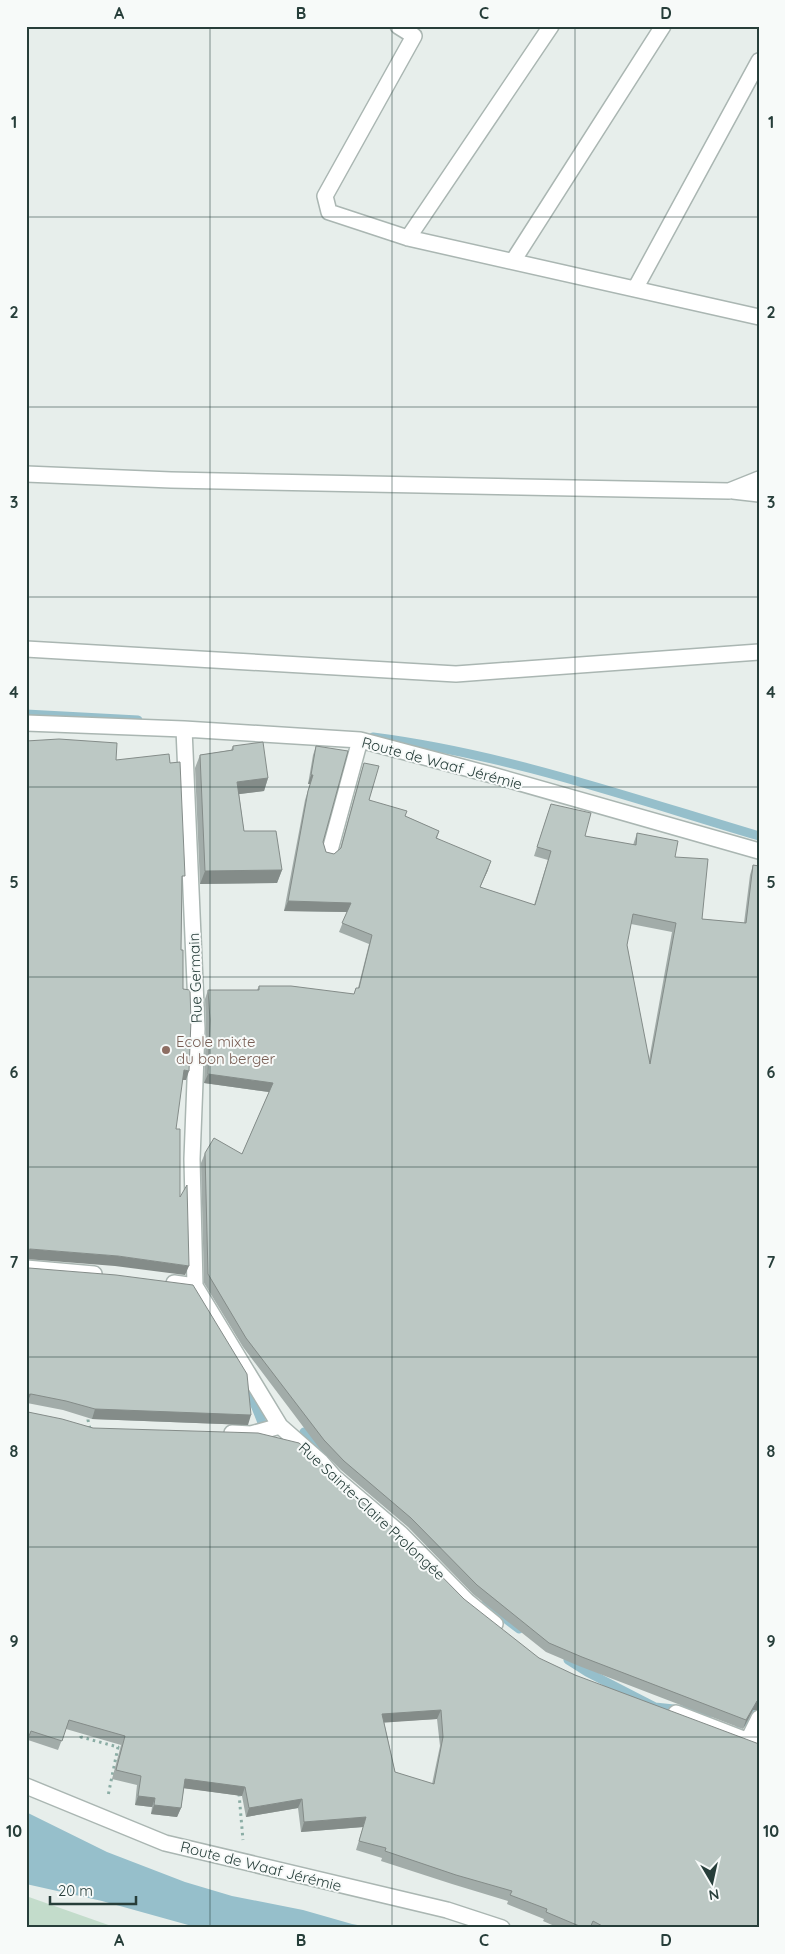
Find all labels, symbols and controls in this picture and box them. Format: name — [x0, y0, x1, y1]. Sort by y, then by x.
text: A — [114, 3, 125, 23]
text: B — [296, 3, 306, 23]
text: C — [479, 3, 489, 23]
text: D — [660, 3, 672, 23]
text: 1 — [11, 112, 17, 132]
text: 1 — [768, 112, 774, 132]
text: 2 — [9, 302, 19, 322]
text: 2 — [766, 302, 776, 322]
text: 3 — [10, 492, 18, 512]
text: 3 — [767, 492, 775, 512]
text: 4 — [9, 682, 19, 702]
text: 4 — [766, 682, 776, 702]
street label: Route de Waaf Jérémie — [360, 732, 524, 794]
text: 5 — [9, 872, 19, 892]
text: 5 — [766, 872, 776, 892]
street label: Rue Germain — [184, 933, 206, 1023]
place label: Ecole mixte du bon berger — [176, 1032, 276, 1068]
marker: Ecole mixte du bon berger — [160, 1044, 172, 1056]
text: 6 — [10, 1062, 19, 1082]
text: 6 — [767, 1062, 776, 1082]
text: 7 — [10, 1252, 19, 1272]
text: 7 — [767, 1252, 776, 1272]
street label: Rue Sainte-Claire Prolongée — [295, 1438, 449, 1584]
text: 8 — [10, 1441, 19, 1461]
text: 8 — [767, 1441, 776, 1461]
text: 9 — [9, 1631, 19, 1651]
text: 9 — [766, 1631, 776, 1651]
text: 10 — [6, 1821, 22, 1841]
text: 10 — [763, 1821, 779, 1841]
street label: Route de Waaf Jérémie — [178, 1837, 344, 1895]
north arrow — [688, 1856, 738, 1906]
scale bar — [50, 1874, 136, 1906]
text: 20 m — [58, 1881, 93, 1900]
text: N — [708, 1885, 721, 1905]
text: A — [114, 1930, 125, 1950]
text: B — [296, 1930, 306, 1950]
text: C — [479, 1930, 489, 1950]
text: D — [660, 1930, 672, 1950]

